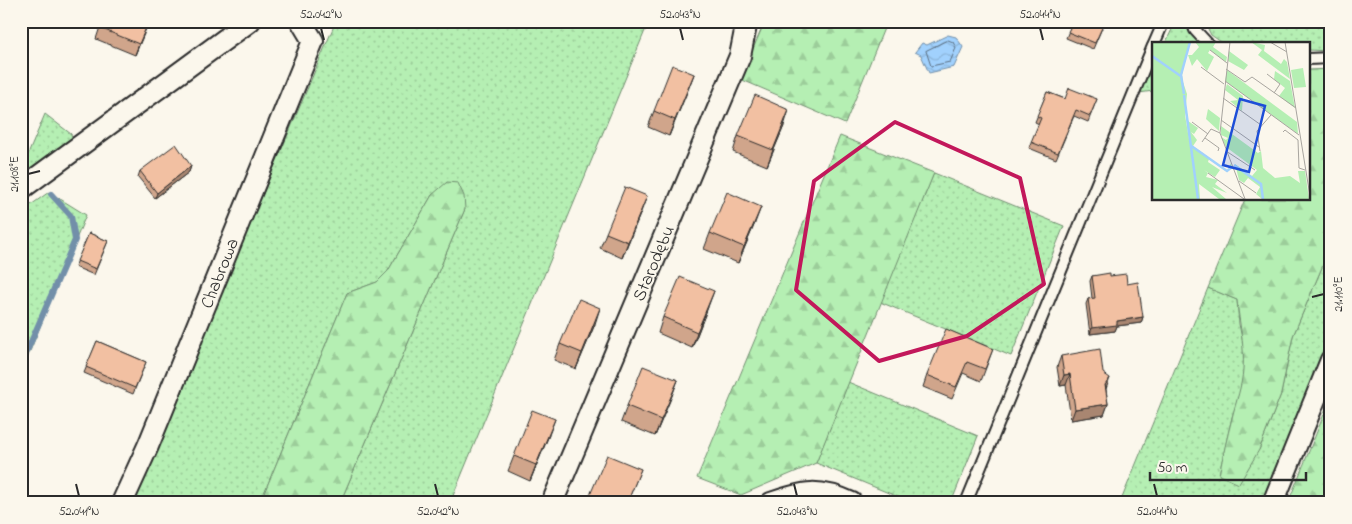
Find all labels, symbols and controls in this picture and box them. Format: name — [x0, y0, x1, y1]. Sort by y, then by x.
text: 52.042°N — [300, 6, 342, 24]
text: 52.043°N — [659, 6, 701, 24]
text: 52.044°N — [1019, 6, 1061, 24]
inset map — [1152, 42, 1310, 200]
text: 21.108°E — [6, 156, 24, 192]
street label: Starodębu — [627, 222, 682, 306]
street label: Chabrowa — [195, 235, 247, 313]
text: 21.110°E — [1330, 276, 1348, 312]
scale bar — [1150, 449, 1306, 481]
text: 50 m — [1157, 457, 1188, 479]
text: 52.041°N — [59, 503, 99, 521]
text: 52.042°N — [417, 503, 459, 521]
text: 52.043°N — [776, 503, 818, 521]
text: 52.044°N — [1136, 503, 1178, 521]

